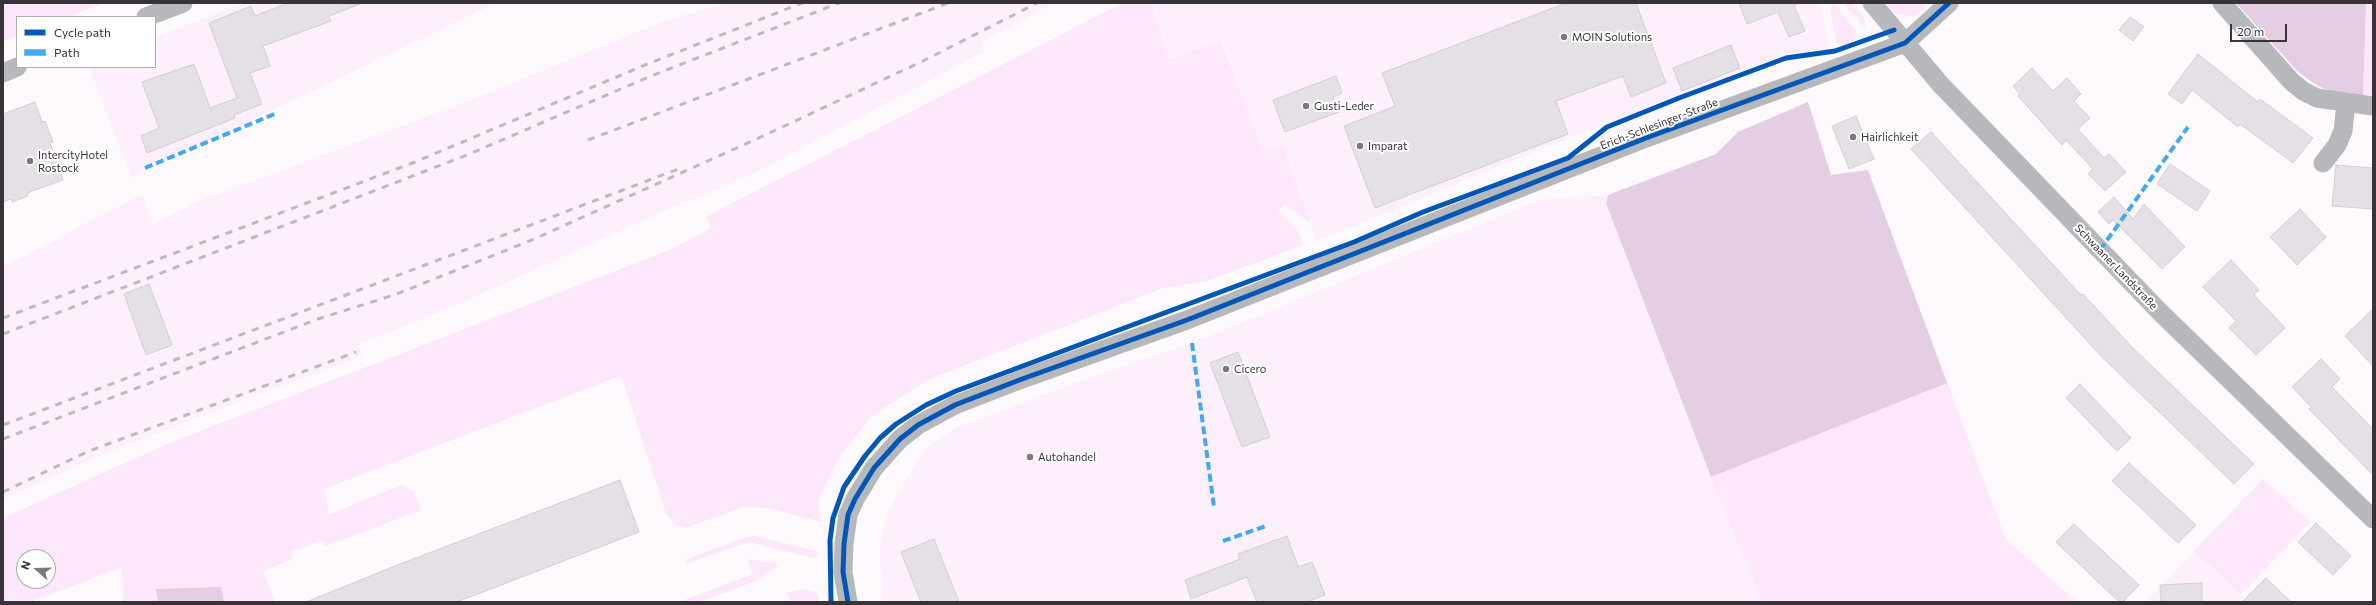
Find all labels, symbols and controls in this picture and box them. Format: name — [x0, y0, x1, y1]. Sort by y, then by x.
legend — [16, 16, 156, 68]
scale bar — [2232, 16, 2289, 42]
text: 20 m — [2237, 24, 2264, 38]
text: Cycle path — [54, 25, 111, 39]
place label: MOIN Solutions — [1572, 30, 1652, 44]
marker: MOIN Solutions — [1559, 32, 1569, 42]
text: Path — [54, 45, 80, 59]
street label: Erich-Schlesinger-Straße — [1598, 95, 1720, 153]
place label: Gusti-Leder — [1314, 99, 1374, 113]
marker: Gusti-Leder — [1301, 101, 1311, 111]
place label: Hairlichkeit — [1861, 130, 1918, 144]
marker: Hairlichkeit — [1848, 132, 1858, 142]
place label: Imparat — [1368, 139, 1407, 153]
marker: Imparat — [1355, 141, 1365, 151]
place label: IntercityHotel Rostock — [38, 148, 108, 174]
marker: IntercityHotel Rostock — [25, 156, 35, 166]
street label: Schwaaner Landstraße — [2072, 222, 2160, 312]
place label: Cicero — [1234, 362, 1266, 376]
marker: Cicero — [1221, 364, 1231, 374]
place label: Autohandel — [1038, 450, 1096, 464]
marker: Autohandel — [1025, 452, 1035, 462]
north arrow — [16, 549, 56, 589]
text: N — [18, 559, 33, 571]

